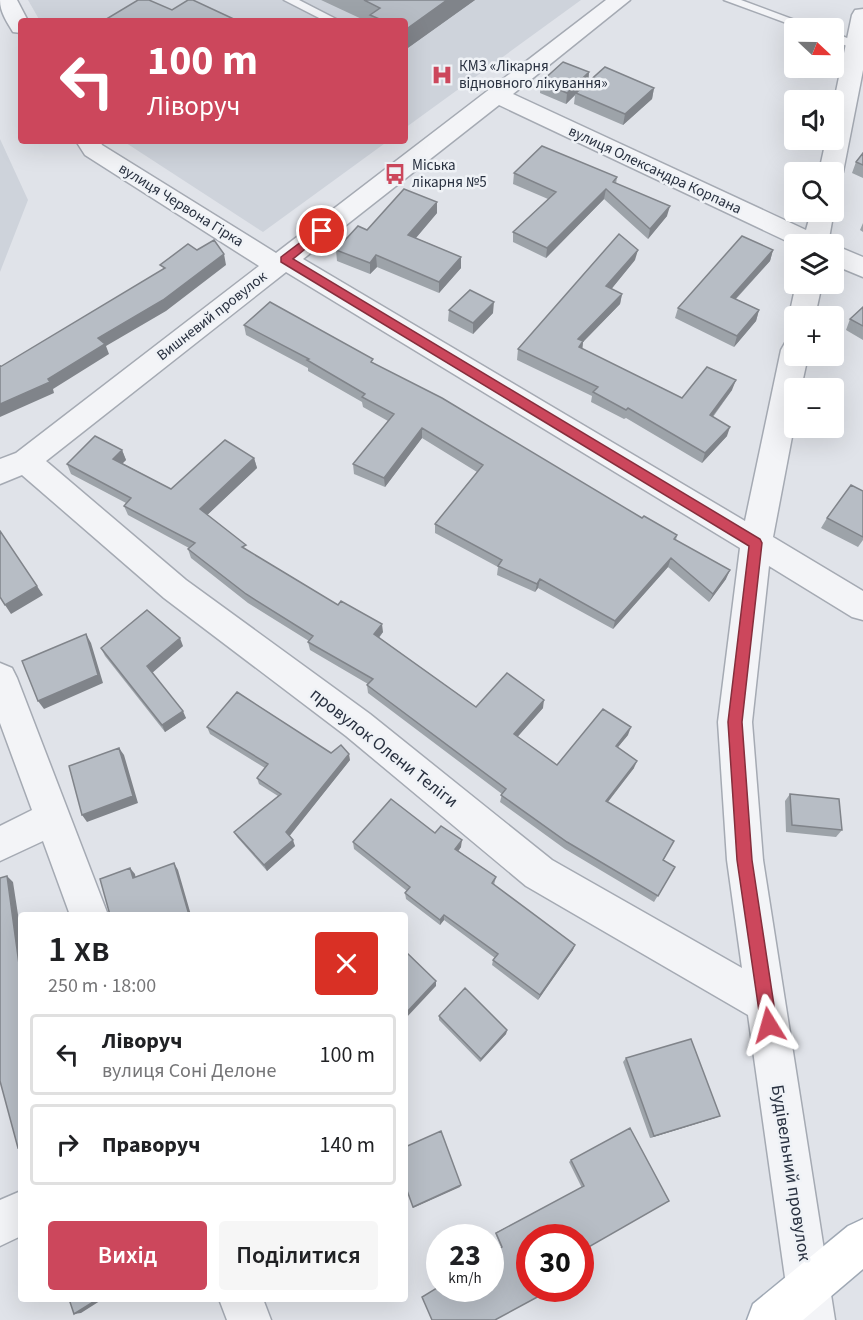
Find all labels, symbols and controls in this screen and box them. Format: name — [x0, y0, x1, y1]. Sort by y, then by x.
north arrow — [784, 18, 844, 78]
map controls — [784, 18, 844, 438]
text: 100 m — [147, 31, 258, 91]
icon: left — [48, 42, 126, 120]
place label: КМЗ «Лікарня відновного лікування» — [459, 56, 608, 94]
hospital icon: КМЗ «Лікарня відновного лікування» — [430, 63, 454, 87]
text: Ліворуч — [147, 87, 240, 126]
button: sound — [784, 90, 844, 150]
street label: вулиця Олександра Корпана — [565, 121, 745, 219]
place label: Міська лікарня №5 — [412, 155, 487, 193]
street label: вулиця Червона Гірка — [114, 158, 248, 252]
bus stop icon: Міська лікарня №5 — [383, 162, 407, 186]
button: search — [784, 162, 844, 222]
pin — [296, 205, 347, 256]
icon: arrive — [305, 214, 338, 247]
button: layers — [784, 234, 844, 294]
street label: Вишневий провулок — [152, 266, 272, 366]
button: + — [784, 306, 844, 366]
button: − — [784, 378, 844, 438]
street label: провулок Олени Теліги — [305, 682, 463, 814]
text: 1 хв — [48, 924, 110, 975]
button: close — [315, 932, 378, 995]
text: 250 m · 18:00 — [48, 972, 156, 1000]
position arrow — [737, 993, 801, 1057]
text: Ліворуч — [102, 1025, 182, 1057]
icon: left — [51, 1038, 84, 1071]
text: 100 m — [320, 1039, 375, 1071]
text: вулиця Соні Делоне — [102, 1057, 277, 1085]
street label: Будівельний провулок — [765, 1083, 817, 1263]
icon: right — [51, 1128, 84, 1161]
text: Праворуч — [102, 1129, 200, 1161]
text: 140 m — [320, 1129, 375, 1161]
button: Вихід — [48, 1221, 207, 1290]
button: Поділитися — [219, 1221, 378, 1290]
speed limit sign: 30 — [516, 1224, 594, 1302]
text: 23 — [449, 1234, 481, 1277]
text: km/h — [448, 1268, 482, 1289]

